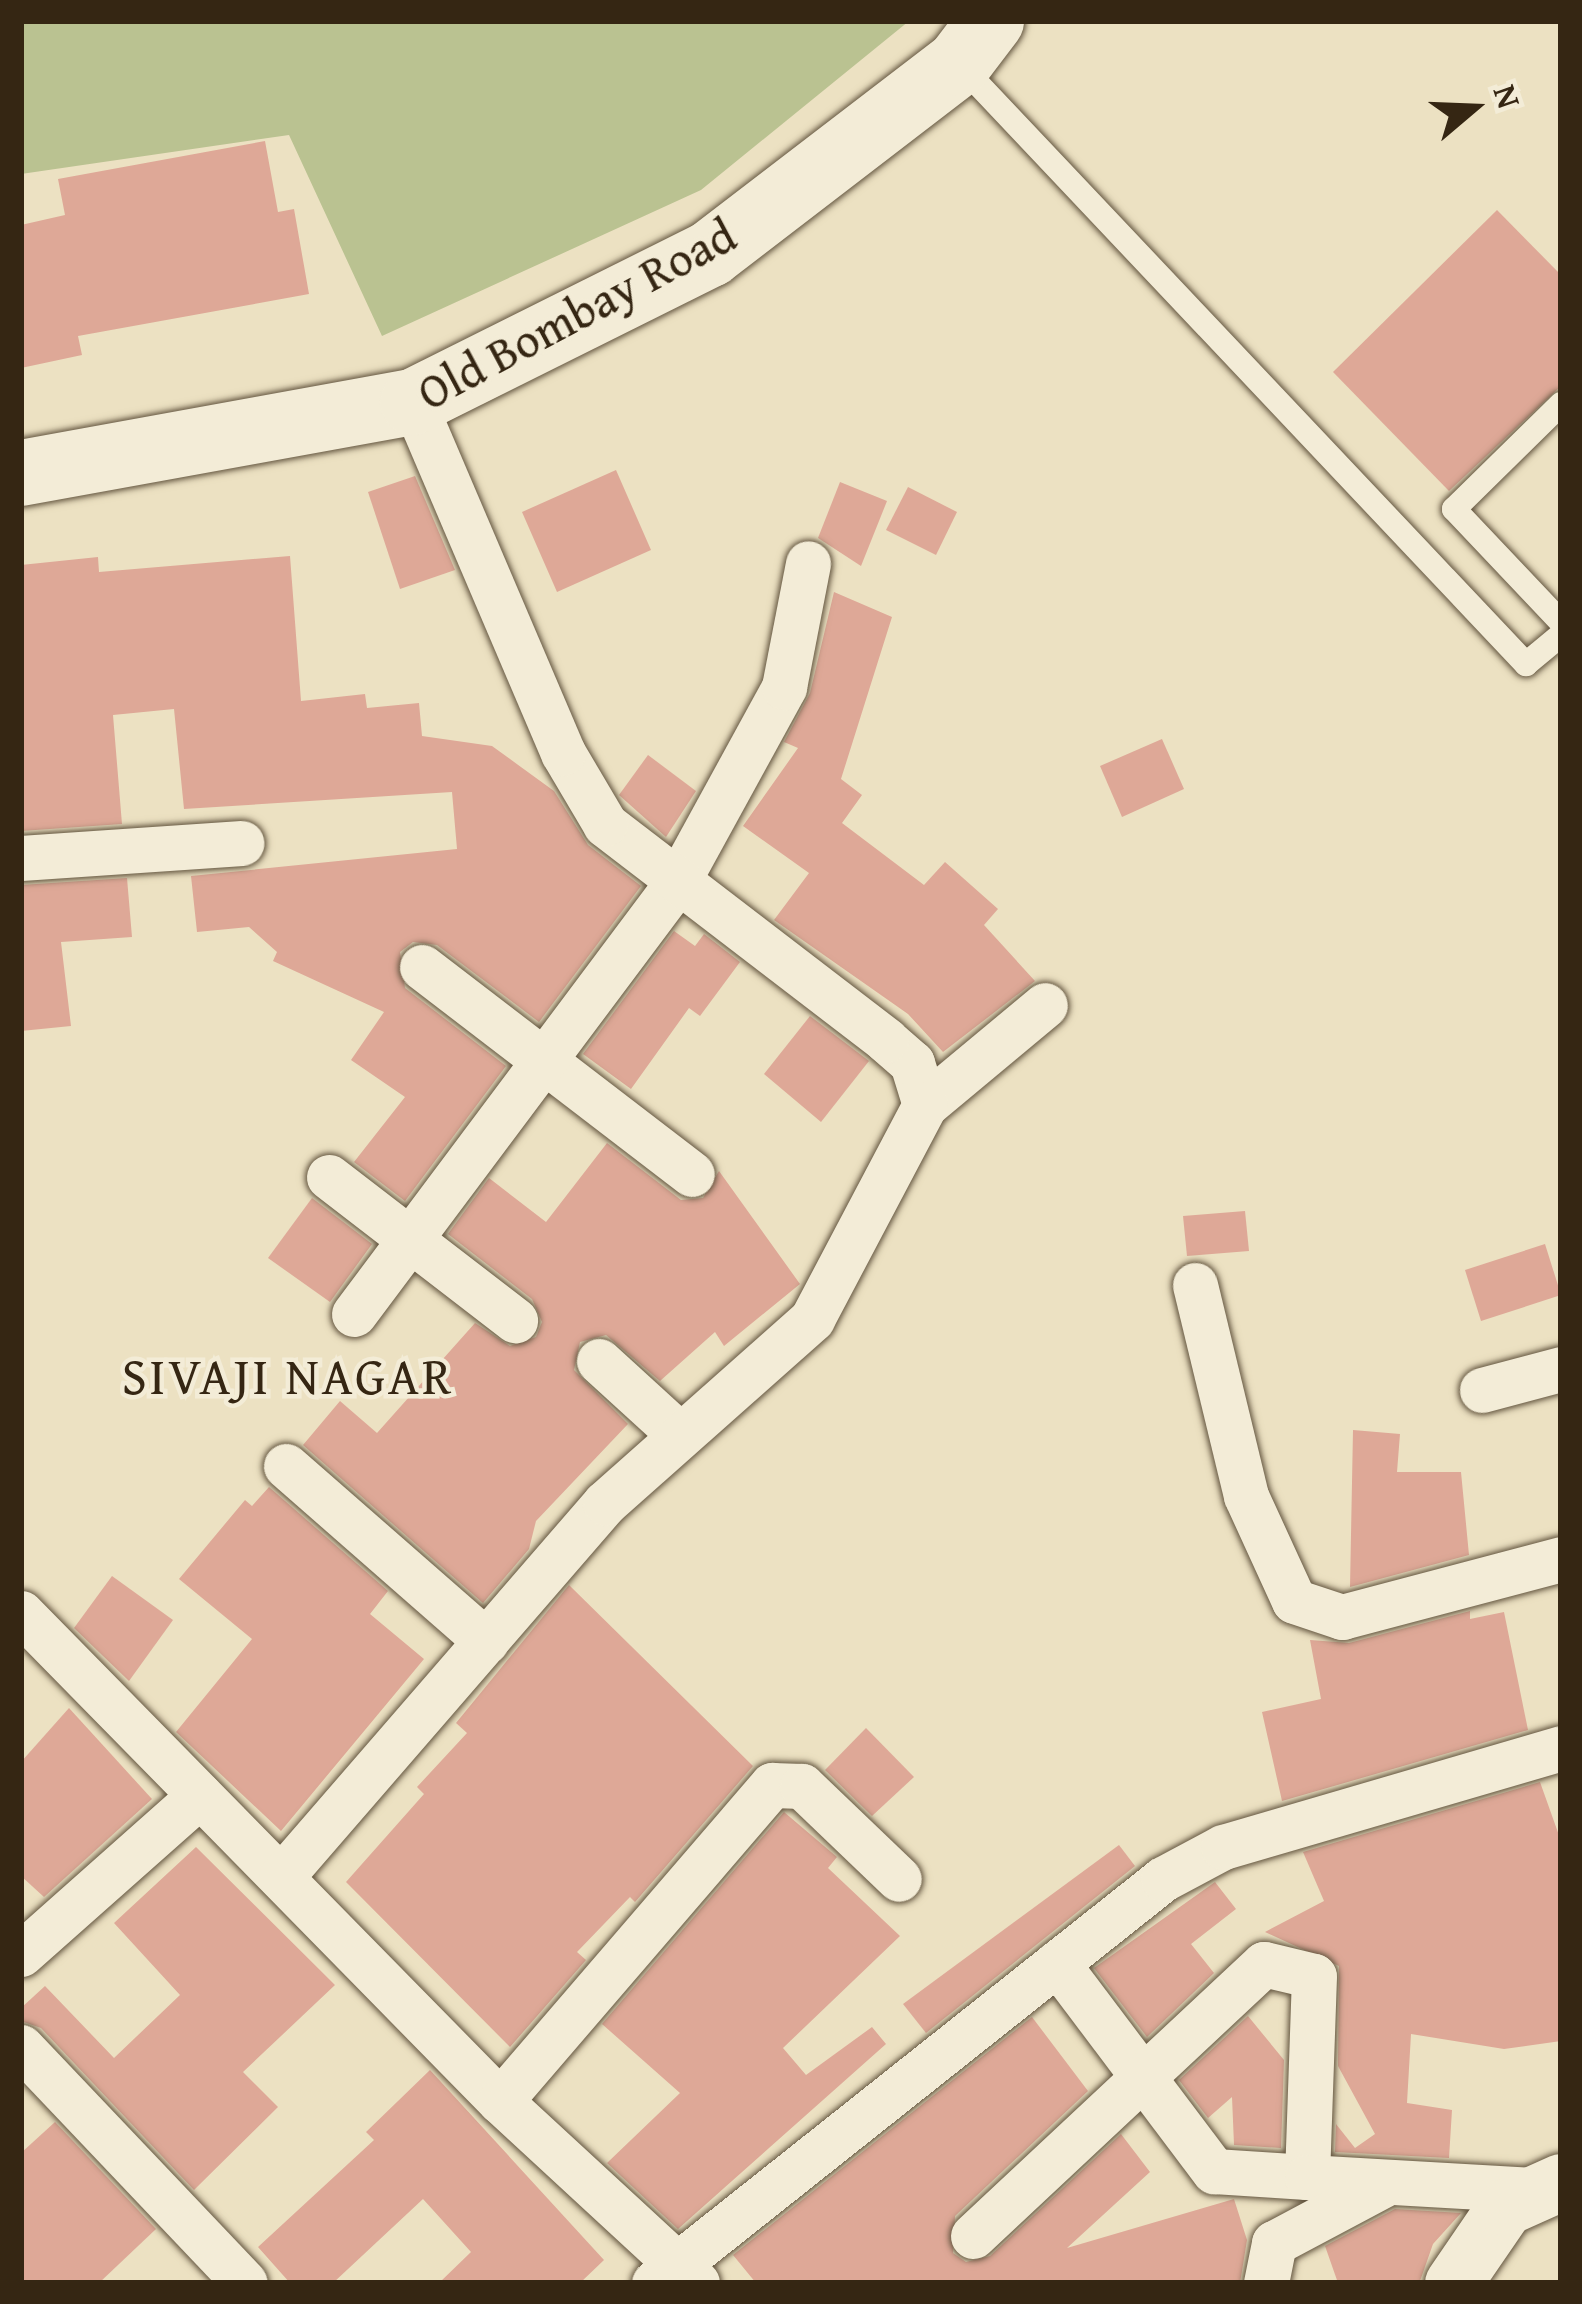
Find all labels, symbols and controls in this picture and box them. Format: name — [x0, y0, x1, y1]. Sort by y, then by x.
north arrow — [1414, 48, 1534, 168]
text: N — [1482, 78, 1534, 115]
street label: Old Bombay Road — [407, 205, 745, 421]
district label: SIVAJI NAGAR — [122, 1345, 454, 1407]

